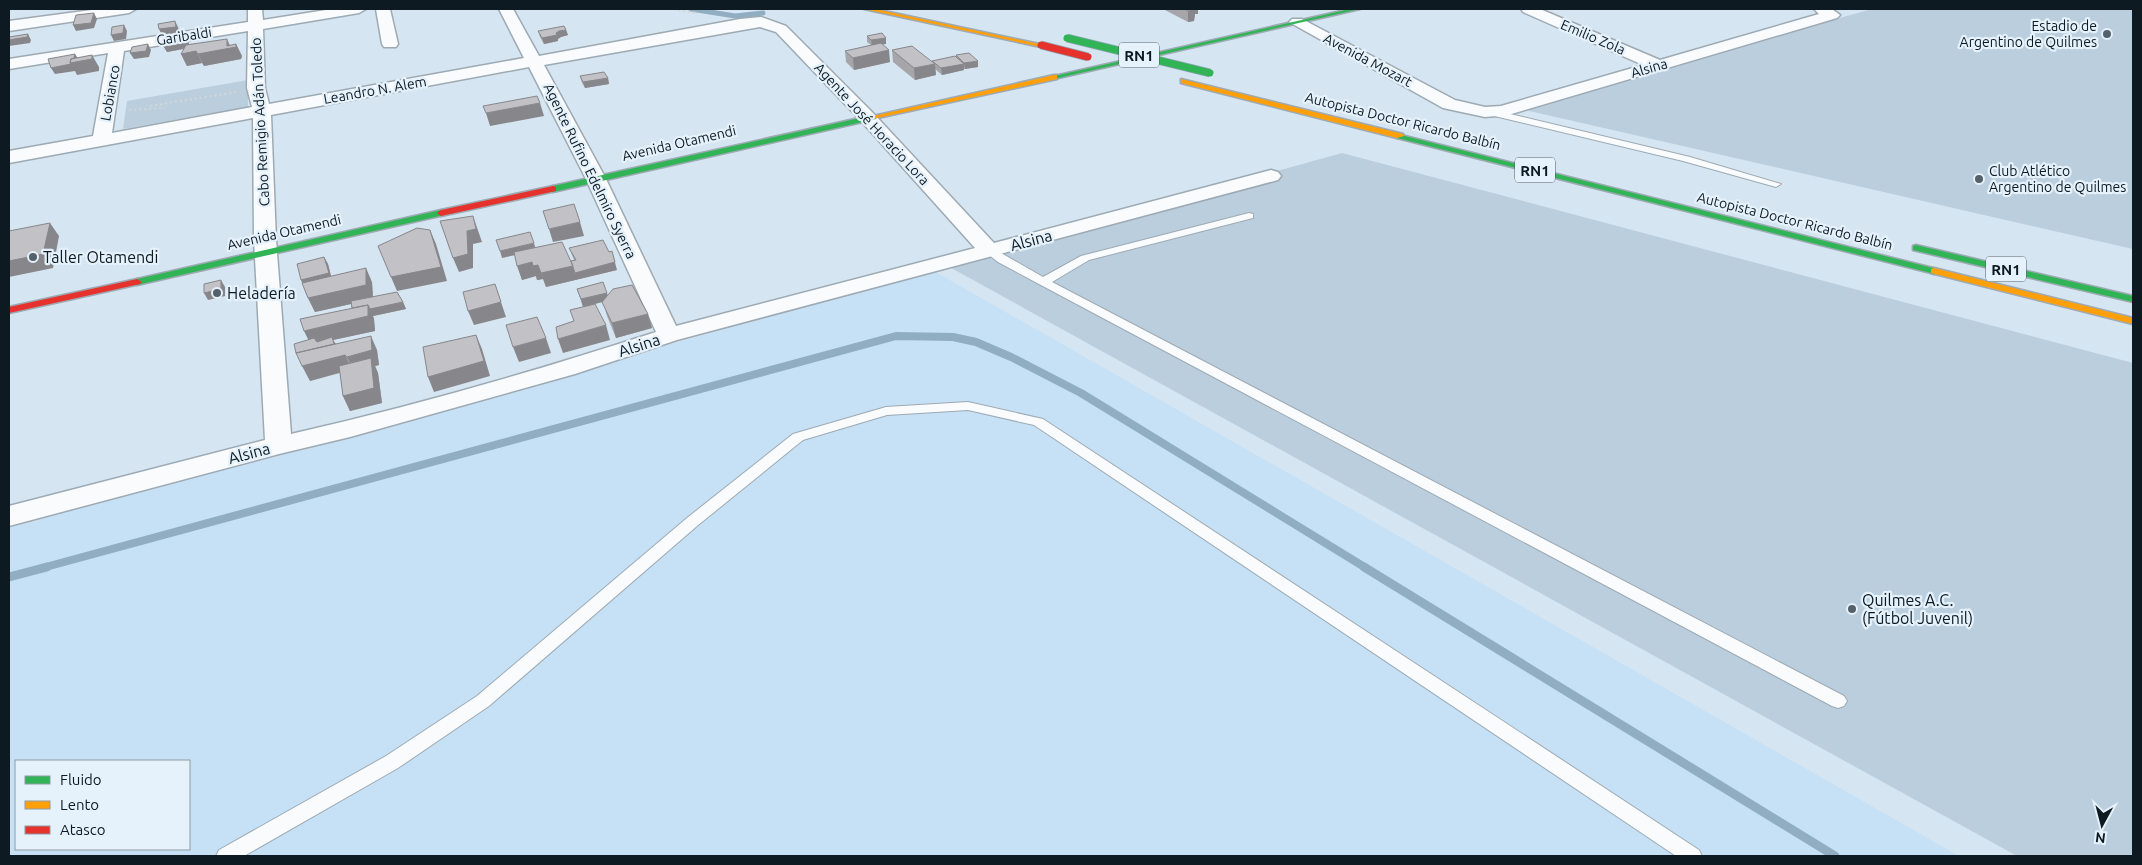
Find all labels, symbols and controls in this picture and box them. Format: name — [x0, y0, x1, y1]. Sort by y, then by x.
street label: Emilio Zola — [1558, 16, 1628, 58]
place label: Estadio de Argentino de Quilmes — [1960, 18, 2097, 50]
street label: Garibaldi — [155, 24, 213, 48]
marker: Estadio de Argentino de Quilmes — [2101, 28, 2113, 40]
street label: Avenida Mozart — [1321, 30, 1415, 90]
street label: Cabo Remigio Adán Toledo — [248, 37, 272, 207]
road number: RN1 — [1119, 42, 1159, 68]
street label: Alsina — [1629, 55, 1669, 81]
street label: Agente José Horacio Lora — [811, 60, 933, 188]
street label: Lobianco — [97, 64, 123, 122]
street label: Leandro N. Alem — [322, 73, 428, 107]
street label: Agente Rufino Edelmiro Syerra — [541, 81, 639, 261]
street label: Autopista Doctor Ricardo Balbín — [1304, 89, 1502, 153]
street label: Avenida Otamendi — [621, 122, 737, 164]
road number: RN1 — [1515, 158, 1555, 182]
place label: Club Atlético Argentino de Quilmes — [1989, 163, 2126, 195]
marker: Club Atlético Argentino de Quilmes — [1973, 173, 1985, 185]
street label: Autopista Doctor Ricardo Balbín — [1696, 189, 1894, 253]
street label: Avenida Otamendi — [226, 211, 342, 253]
street label: Alsina — [1008, 226, 1054, 254]
place label: Taller Otamendi — [43, 248, 158, 266]
marker: Taller Otamendi — [27, 251, 39, 263]
road number: RN1 — [1986, 256, 2026, 282]
place label: Heladería — [227, 284, 296, 302]
marker: Heladería — [211, 287, 223, 299]
street label: Alsina — [616, 330, 662, 360]
street label: Alsina — [226, 439, 272, 467]
place label: Quilmes A.C. (Fútbol Juvenil) — [1862, 591, 1973, 628]
marker: Quilmes A.C. (Fútbol Juvenil) — [1846, 603, 1858, 615]
legend — [15, 760, 190, 850]
text: Fluido — [60, 771, 102, 788]
text: Lento — [60, 796, 99, 813]
north arrow — [2077, 800, 2127, 850]
text: Atasco — [60, 821, 106, 838]
text: N — [2094, 829, 2107, 846]

